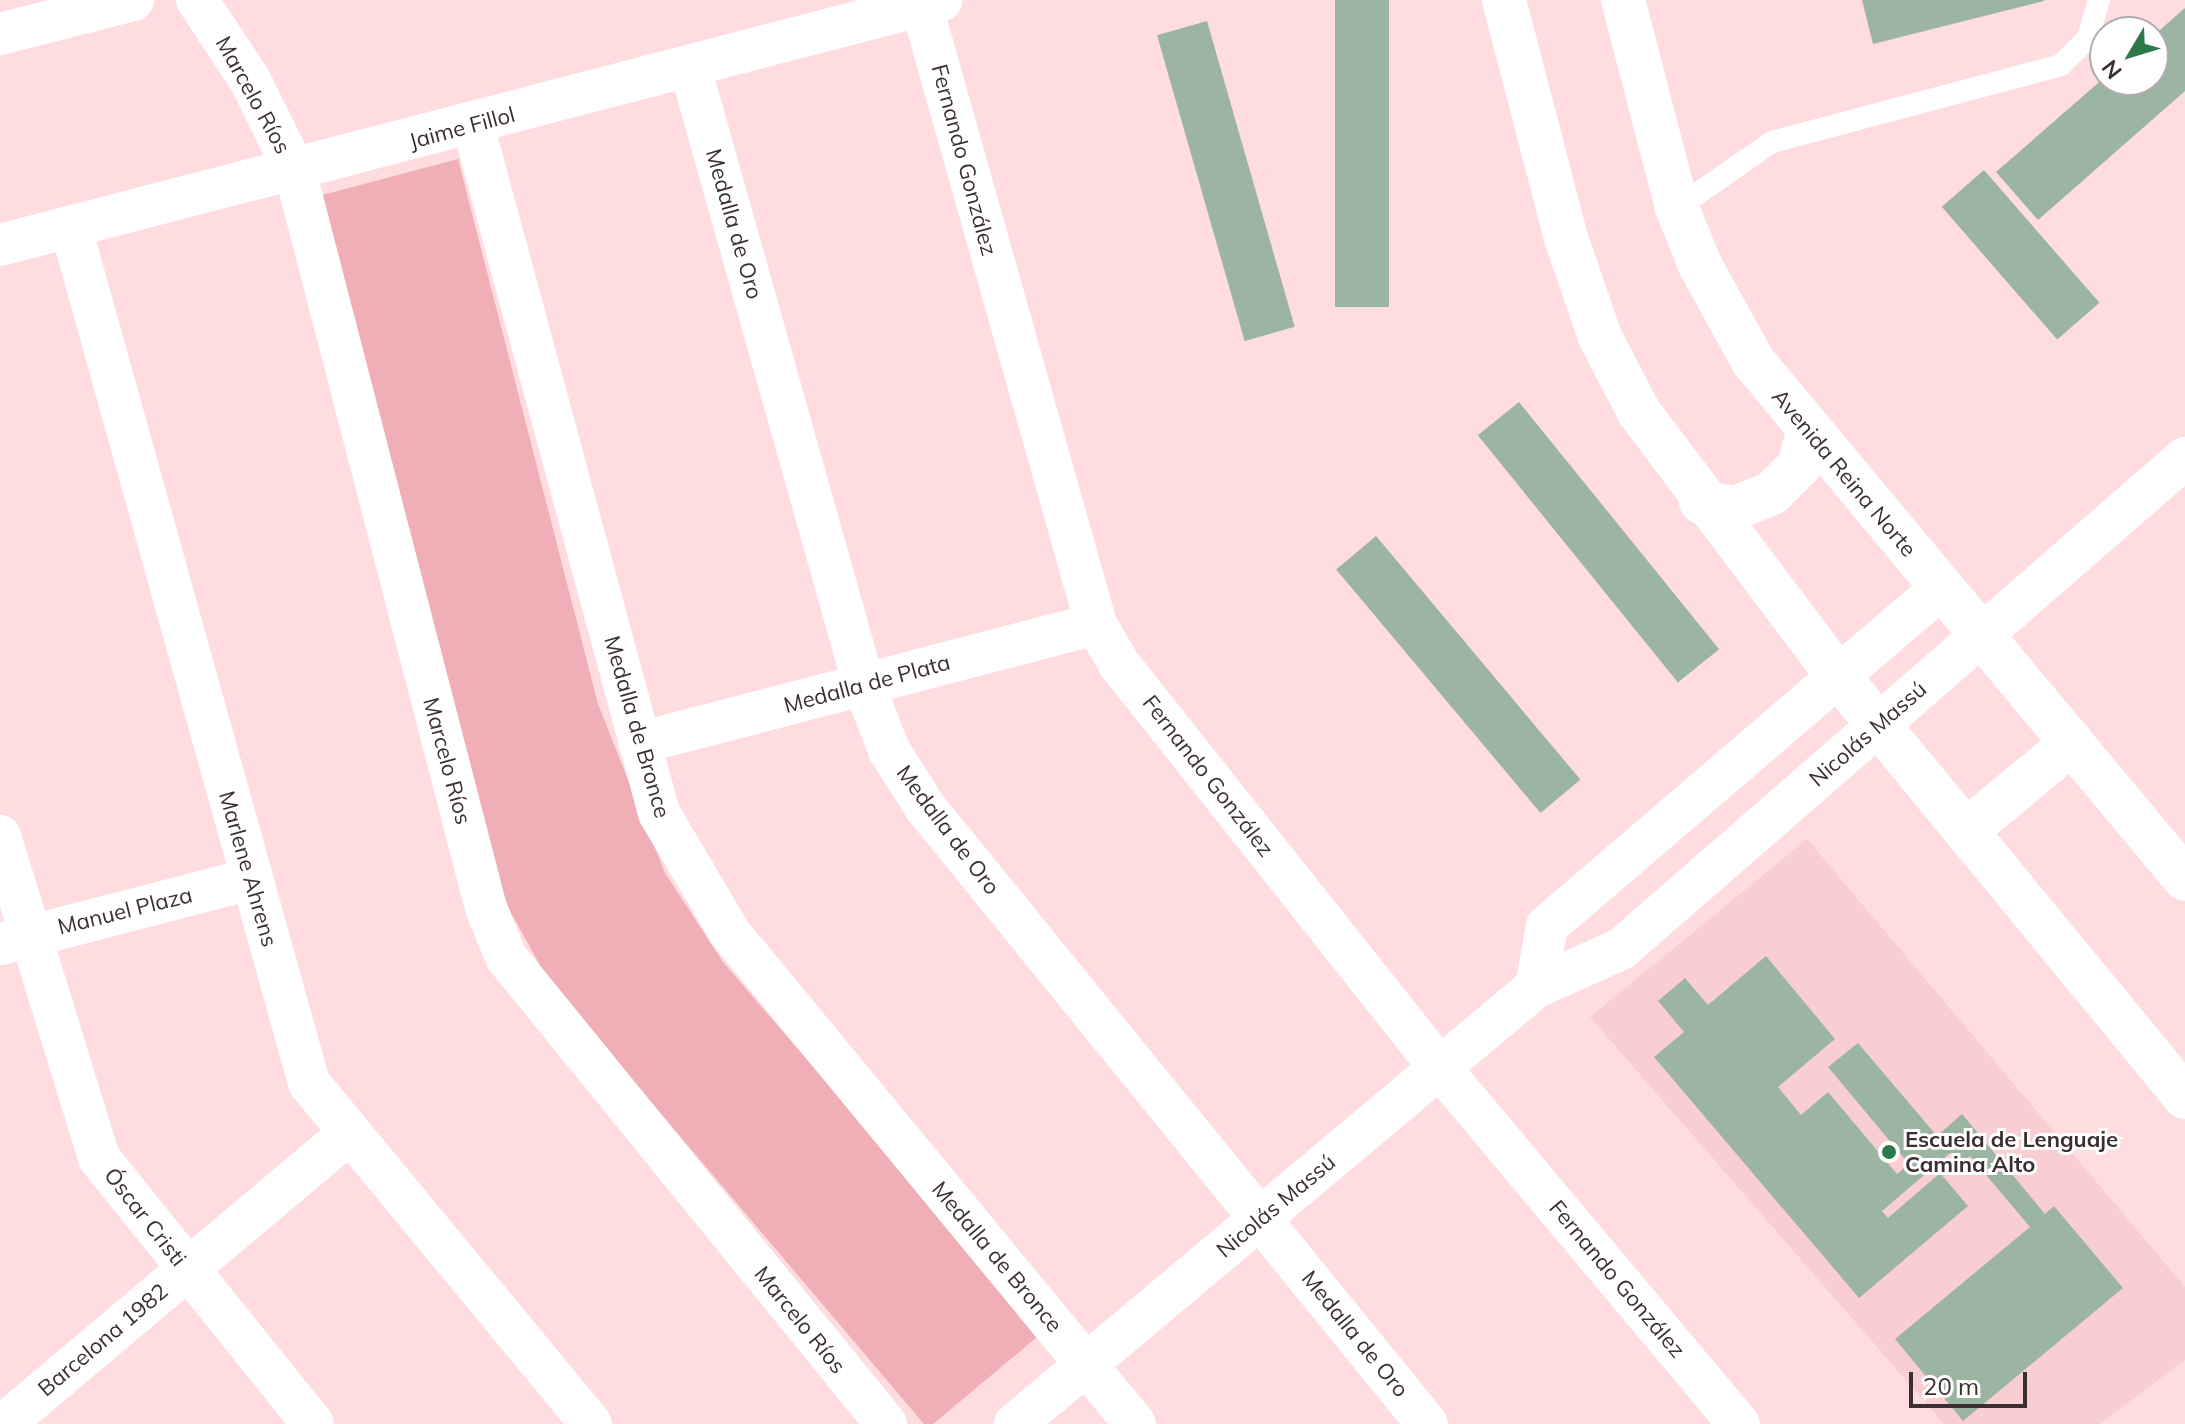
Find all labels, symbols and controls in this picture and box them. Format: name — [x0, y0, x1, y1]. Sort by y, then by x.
north arrow — [2089, 16, 2169, 96]
street label: Marcelo Ríos — [210, 32, 296, 158]
text: N — [2096, 54, 2128, 85]
street label: Fernando González — [926, 61, 1002, 259]
street label: Jaime Fillol — [406, 101, 518, 155]
street label: Medalla de Oro — [700, 146, 768, 302]
street label: Avenida Reina Norte — [1766, 384, 1922, 562]
street label: Medalla de Bronce — [598, 633, 676, 821]
street label: Medalla de Plata — [781, 649, 953, 719]
street label: Nicolás Massú — [1804, 676, 1932, 792]
street label: Fernando González — [1137, 690, 1279, 862]
street label: Marcelo Ríos — [417, 695, 477, 827]
street label: Medalla de Oro — [891, 760, 1005, 900]
street label: Marlene Ahrens — [213, 788, 283, 950]
street label: Manuel Plaza — [55, 882, 195, 940]
place label: Escuela de Lenguaje Camina Alto — [1905, 1126, 2118, 1178]
marker: Escuela de Lenguaje Camina Alto — [1880, 1143, 1898, 1161]
street label: Nicolás Massú — [1211, 1149, 1341, 1263]
street label: Óscar Cristi — [98, 1163, 192, 1271]
street label: Medalla de Bronce — [926, 1176, 1068, 1338]
street label: Fernando González — [1544, 1195, 1690, 1363]
street label: Marcelo Ríos — [749, 1261, 851, 1379]
street label: Medalla de Oro — [1296, 1265, 1414, 1403]
street label: Barcelona 1982 — [33, 1278, 173, 1402]
scale bar — [1913, 1356, 2031, 1406]
text: 20 m — [1923, 1371, 1979, 1401]

